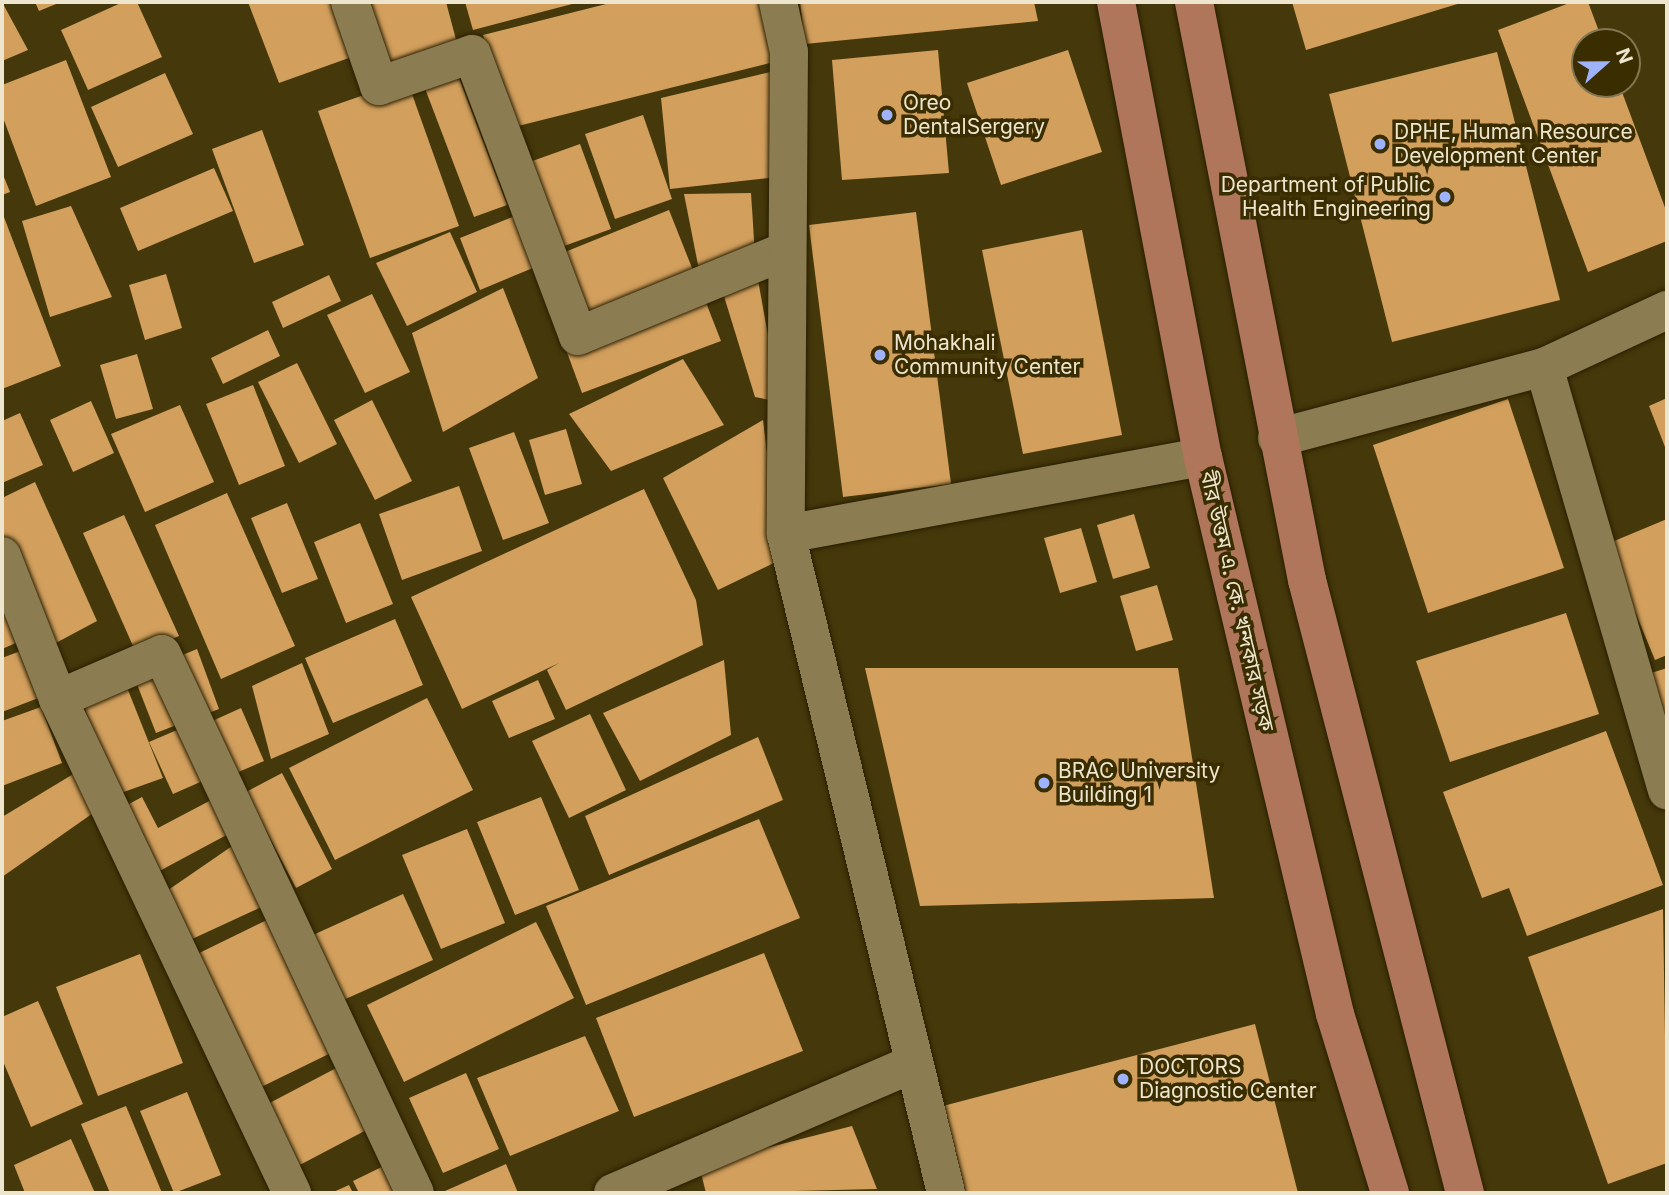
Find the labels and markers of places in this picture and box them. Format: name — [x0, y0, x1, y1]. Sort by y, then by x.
place label: Oreo DentalSergery — [903, 90, 1045, 140]
marker: Oreo DentalSergery — [877, 105, 897, 125]
place label: DPHE, Human Resource Development Center — [1394, 119, 1633, 169]
marker: DPHE, Human Resource Development Center — [1372, 136, 1388, 152]
place label: Department of Public Health Engineering — [1221, 172, 1431, 222]
marker: Department of Public Health Engineering — [1437, 189, 1453, 205]
place label: Mohakhali Community Center — [894, 330, 1080, 380]
marker: Mohakhali Community Center — [872, 347, 888, 363]
place label: BRAC University Building 1 — [1058, 758, 1220, 808]
marker: BRAC University Building 1 — [1036, 775, 1052, 791]
place label: DOCTORS Diagnostic Center — [1139, 1054, 1317, 1104]
marker: DOCTORS Diagnostic Center — [1113, 1069, 1133, 1089]

